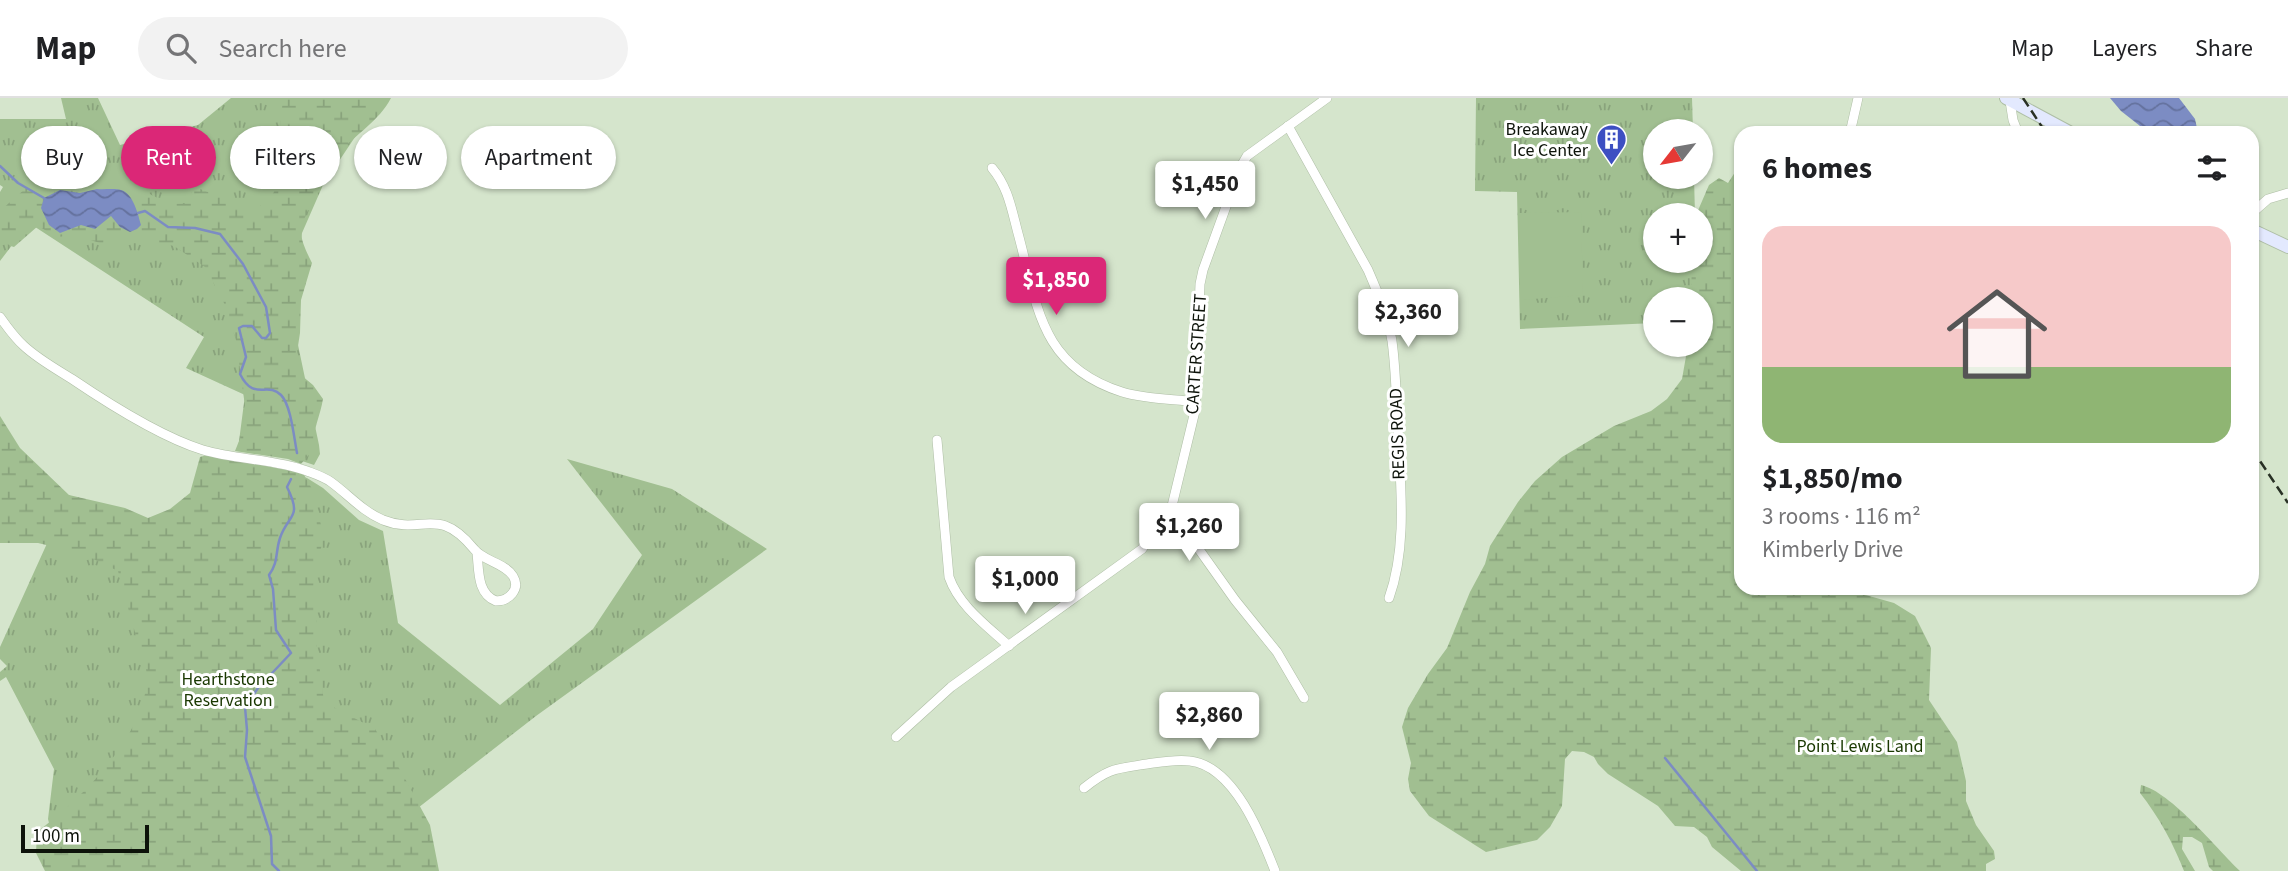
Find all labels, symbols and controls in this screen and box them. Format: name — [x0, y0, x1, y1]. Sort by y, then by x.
search box — [138, 17, 628, 80]
text: Map — [35, 25, 96, 72]
icon: search — [162, 29, 200, 67]
text: Search here — [218, 30, 347, 67]
text: Map — [2011, 31, 2054, 66]
text: Layers — [2092, 31, 2157, 66]
text: Share — [2195, 31, 2253, 66]
place label: Breakaway Ice Center — [1506, 117, 1589, 163]
north arrow — [1643, 119, 1713, 189]
map controls — [1643, 119, 1713, 357]
building icon: Breakaway Ice Center — [1594, 122, 1628, 166]
chip: Buy — [21, 126, 107, 189]
chip: Rent — [121, 126, 216, 189]
chip: Filters — [230, 126, 340, 189]
chip: New — [354, 126, 447, 189]
chip: Apartment — [461, 126, 616, 189]
text: 6 homes — [1762, 147, 1872, 190]
icon: filters — [2193, 149, 2231, 187]
pin: $1,450 — [1148, 162, 1262, 221]
text: $1,450 — [1171, 167, 1239, 200]
button: + — [1643, 203, 1713, 273]
pin: $1,850 — [999, 258, 1113, 317]
text: $1,850 — [1022, 263, 1090, 296]
icon: home — [1934, 271, 2060, 397]
button: − — [1643, 287, 1713, 357]
pin: $2,360 — [1351, 289, 1465, 349]
street label: CARTER STREET — [1180, 293, 1213, 415]
text: $2,360 — [1374, 295, 1442, 328]
street label: REGIS ROAD — [1383, 388, 1412, 480]
text: $1,850/mo — [1762, 457, 1903, 500]
text: 3 rooms · 116 m² — [1762, 500, 1921, 533]
pin: $1,260 — [1132, 504, 1246, 563]
text: $1,260 — [1155, 509, 1223, 542]
text: Kimberly Drive — [1762, 533, 1903, 566]
pin: $1,000 — [968, 556, 1082, 616]
text: $1,000 — [991, 562, 1059, 595]
park label: Hearthstone Reservation — [181, 667, 275, 713]
pin: $2,860 — [1152, 692, 1266, 752]
text: $2,860 — [1175, 698, 1243, 731]
park label: Point Lewis Land — [1796, 734, 1924, 759]
scale bar — [21, 822, 149, 854]
text: 100 m — [32, 823, 80, 850]

